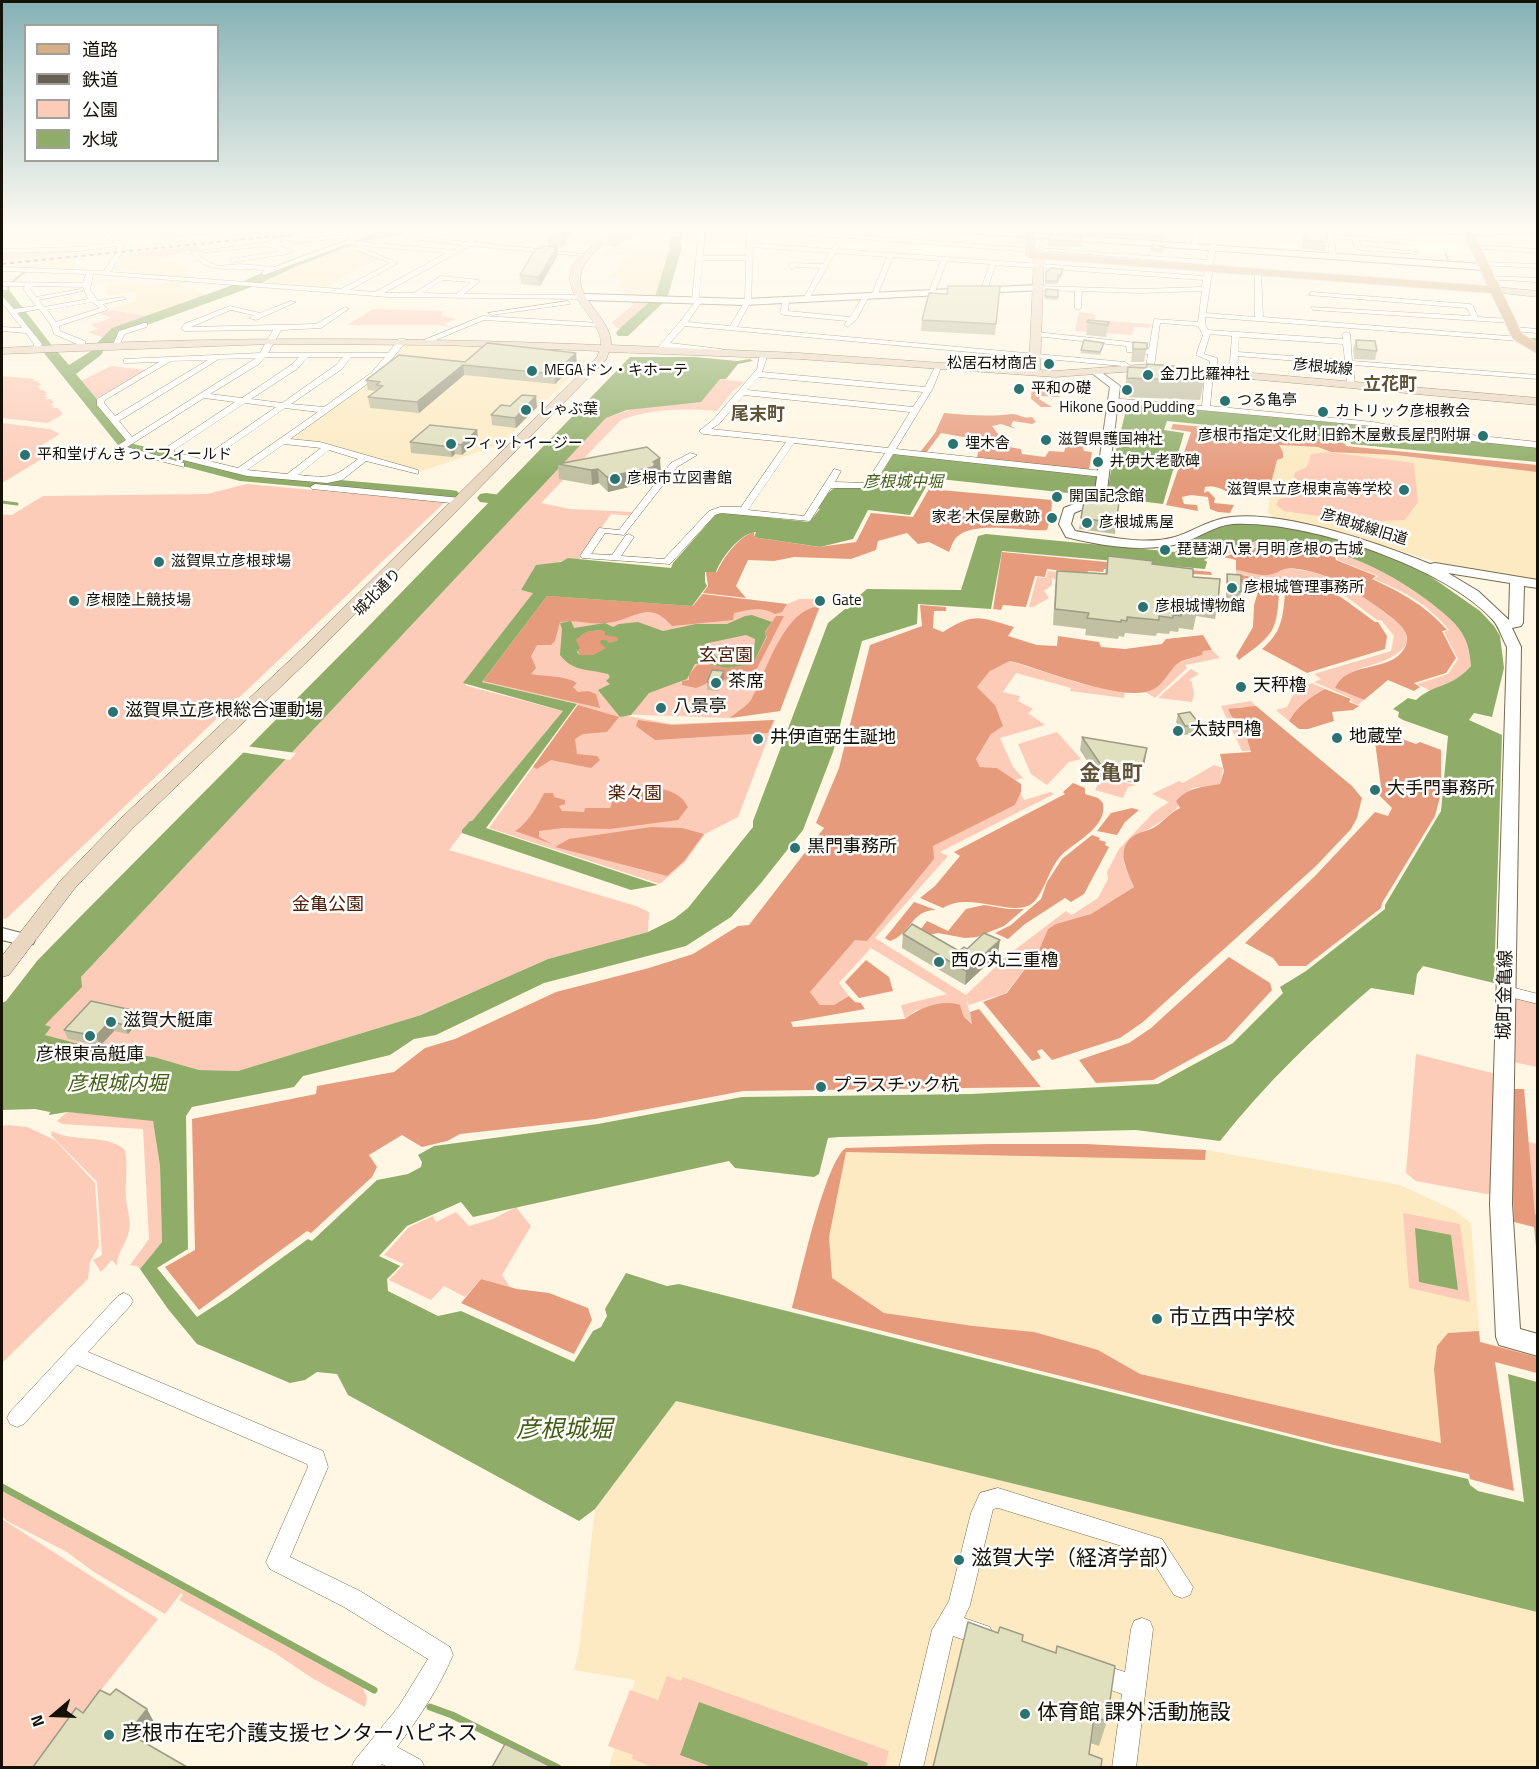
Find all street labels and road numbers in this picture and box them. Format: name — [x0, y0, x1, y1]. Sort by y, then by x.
street label: 彦根城線 — [1292, 356, 1354, 380]
street label: 彦根城線旧道 — [1318, 506, 1410, 550]
street label: 城北通り — [350, 565, 406, 621]
street label: 城町金亀線 — [1494, 950, 1518, 1040]

